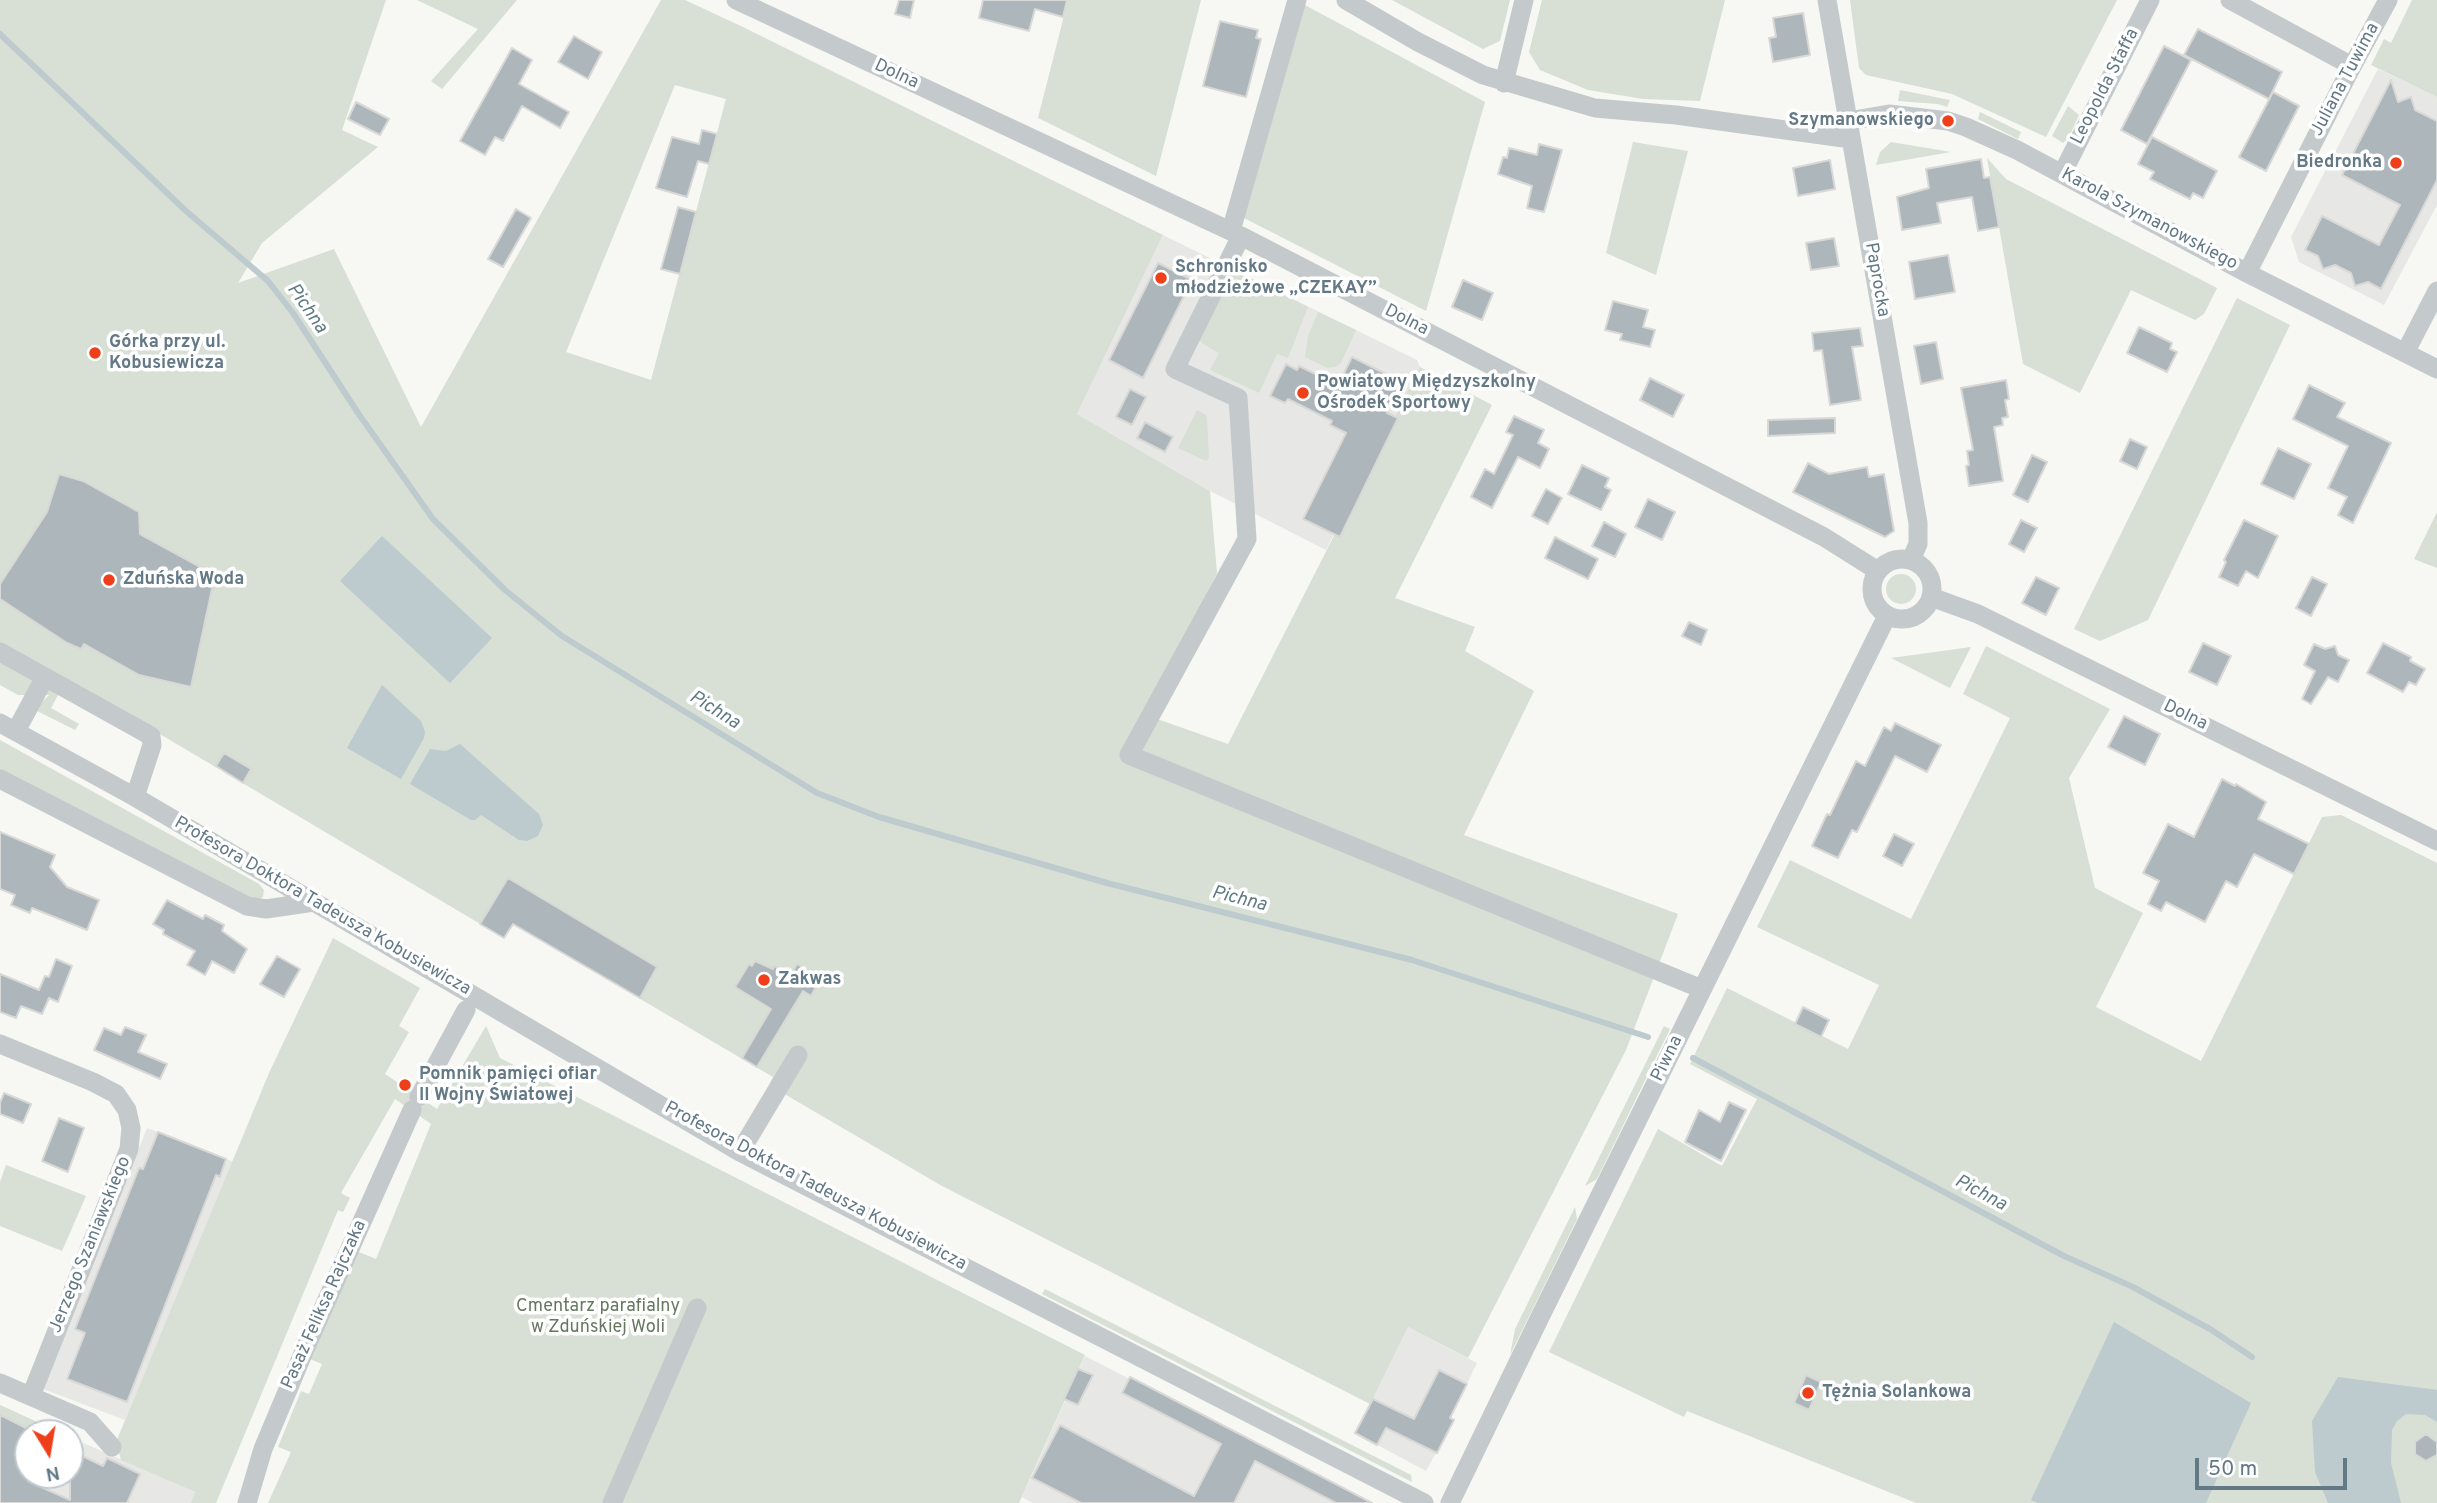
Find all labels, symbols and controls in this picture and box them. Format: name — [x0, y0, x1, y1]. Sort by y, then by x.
street label: Juliana Tuwima — [2307, 20, 2385, 140]
street label: Leopolda Staffa — [2067, 25, 2145, 149]
street label: Dolna — [870, 55, 922, 95]
place label: Szymanowskiego — [1788, 110, 1934, 132]
marker: Szymanowskiego — [1940, 113, 1956, 129]
place label: Biedronka — [2296, 152, 2382, 174]
marker: Biedronka — [2388, 155, 2404, 171]
street label: Karola Szymanowskiego — [2057, 164, 2241, 276]
street label: Paprocka — [1859, 241, 1893, 319]
place label: Schronisko młodzieżowe „CZEKAY” — [1175, 257, 1377, 300]
marker: Schronisko młodzieżowe „CZEKAY” — [1153, 270, 1169, 286]
water label: Pichna — [281, 280, 331, 338]
street label: Dolna — [1380, 301, 1432, 341]
place label: Górka przy ul. Kobusiewicza — [109, 332, 225, 374]
marker: Górka przy ul. Kobusiewicza — [87, 345, 103, 361]
place label: Powiatowy Międzyszkolny Ośrodek Sportowy — [1317, 372, 1536, 414]
marker: Powiatowy Międzyszkolny Ośrodek Sportowy — [1295, 385, 1311, 401]
place label: Zduńska Woda — [123, 569, 244, 591]
marker: Zduńska Woda — [101, 572, 117, 588]
water label: Pichna — [684, 687, 744, 735]
street label: Dolna — [2159, 696, 2211, 736]
street label: Profesora Doktora Tadeusza Kobusiewicza — [170, 813, 474, 1001]
water label: Pichna — [1209, 882, 1269, 918]
place label: Zakwas — [778, 969, 841, 991]
marker: Zakwas — [756, 972, 772, 988]
street label: Piwna — [1648, 1032, 1688, 1086]
place label: Pomnik pamięci ofiar II Wojny Światowej — [419, 1064, 597, 1106]
marker: Pomnik pamięci ofiar II Wojny Światowej — [397, 1077, 413, 1093]
street label: Profesora Doktora Tadeusza Kobusiewicza — [660, 1098, 970, 1276]
street label: Jerzego Szaniawskiego — [46, 1153, 136, 1337]
water label: Pichna — [1950, 1171, 2010, 1217]
street label: Pasaż Feliksa Rajczaka — [278, 1217, 372, 1393]
park label: Cmentarz parafialny w Zduńskiej Woli — [516, 1296, 680, 1338]
place label: Tężnia Solankowa — [1822, 1382, 1971, 1404]
marker: Tężnia Solankowa — [1800, 1385, 1816, 1401]
north arrow — [14, 1419, 84, 1489]
scale bar — [2199, 1444, 2351, 1488]
text: 50 m — [2208, 1456, 2257, 1483]
text: N — [44, 1460, 62, 1486]

